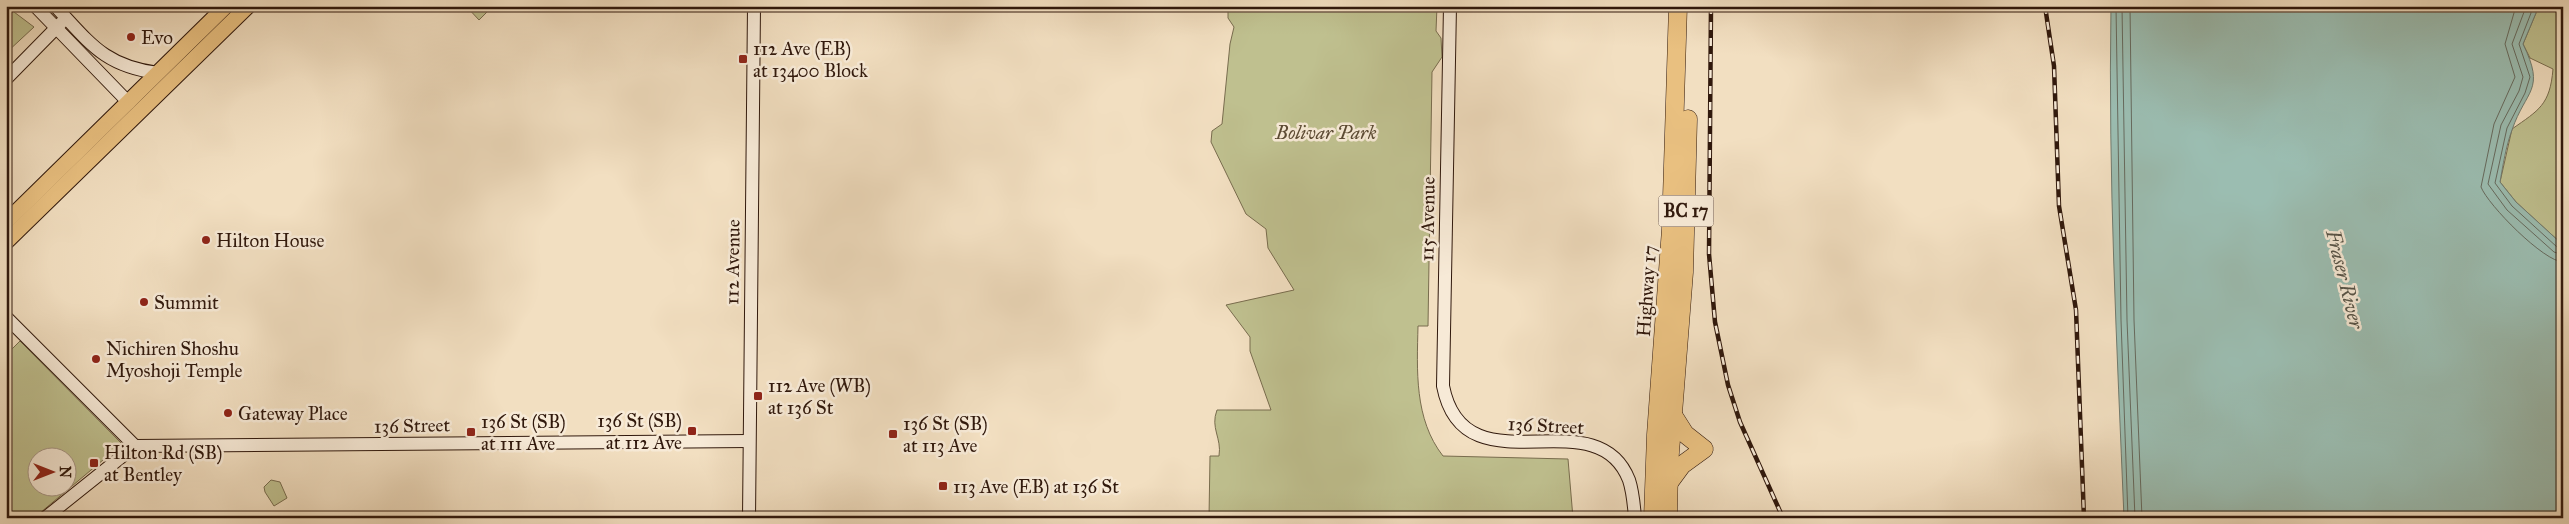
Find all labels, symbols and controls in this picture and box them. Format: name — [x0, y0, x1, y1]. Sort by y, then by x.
place label: Evo — [141, 26, 173, 49]
marker: Evo — [125, 31, 137, 43]
place label: 112 Ave (EB) at 13400 Block — [753, 37, 868, 82]
marker: 112 Ave (EB) at 13400 Block — [737, 53, 749, 65]
park label: Bolivar Park — [1275, 121, 1377, 144]
street label: 115 Avenue — [1415, 176, 1440, 262]
road number: BC 17 — [1658, 196, 1714, 227]
street label: 112 Avenue — [720, 219, 745, 305]
water label: Fraser River — [2321, 226, 2369, 333]
place label: Hilton House — [216, 229, 325, 252]
marker: Hilton House — [200, 234, 212, 246]
street label: Highway 17 — [1632, 244, 1662, 338]
place label: Summit — [154, 291, 219, 314]
marker: Summit — [138, 296, 150, 308]
place label: Nichiren Shoshu Myoshoji Temple — [106, 337, 242, 382]
marker: Nichiren Shoshu Myoshoji Temple — [90, 353, 102, 365]
place label: 112 Ave (WB) at 136 St — [768, 374, 871, 419]
marker: 112 Ave (WB) at 136 St — [752, 390, 764, 402]
place label: Gateway Place — [238, 402, 348, 425]
marker: Gateway Place — [222, 407, 234, 419]
place label: 136 St (SB) at 112 Ave — [597, 409, 682, 454]
place label: 136 St (SB) at 111 Ave — [481, 410, 566, 455]
place label: 136 St (SB) at 113 Ave — [903, 412, 988, 457]
street label: 136 Street — [1507, 412, 1585, 439]
street label: 136 Street — [374, 413, 451, 438]
marker: 136 St (SB) at 112 Ave — [686, 425, 698, 437]
marker: 136 St (SB) at 111 Ave — [465, 426, 477, 438]
marker: 136 St (SB) at 113 Ave — [887, 428, 899, 440]
place label: Hilton Rd (SB) at Bentley — [104, 441, 223, 486]
north arrow — [28, 446, 78, 496]
marker: Hilton Rd (SB) at Bentley — [88, 457, 100, 469]
text: N — [56, 466, 73, 478]
place label: 113 Ave (EB) at 136 St — [953, 475, 1119, 499]
marker: 113 Ave (EB) at 136 St — [937, 480, 949, 492]

